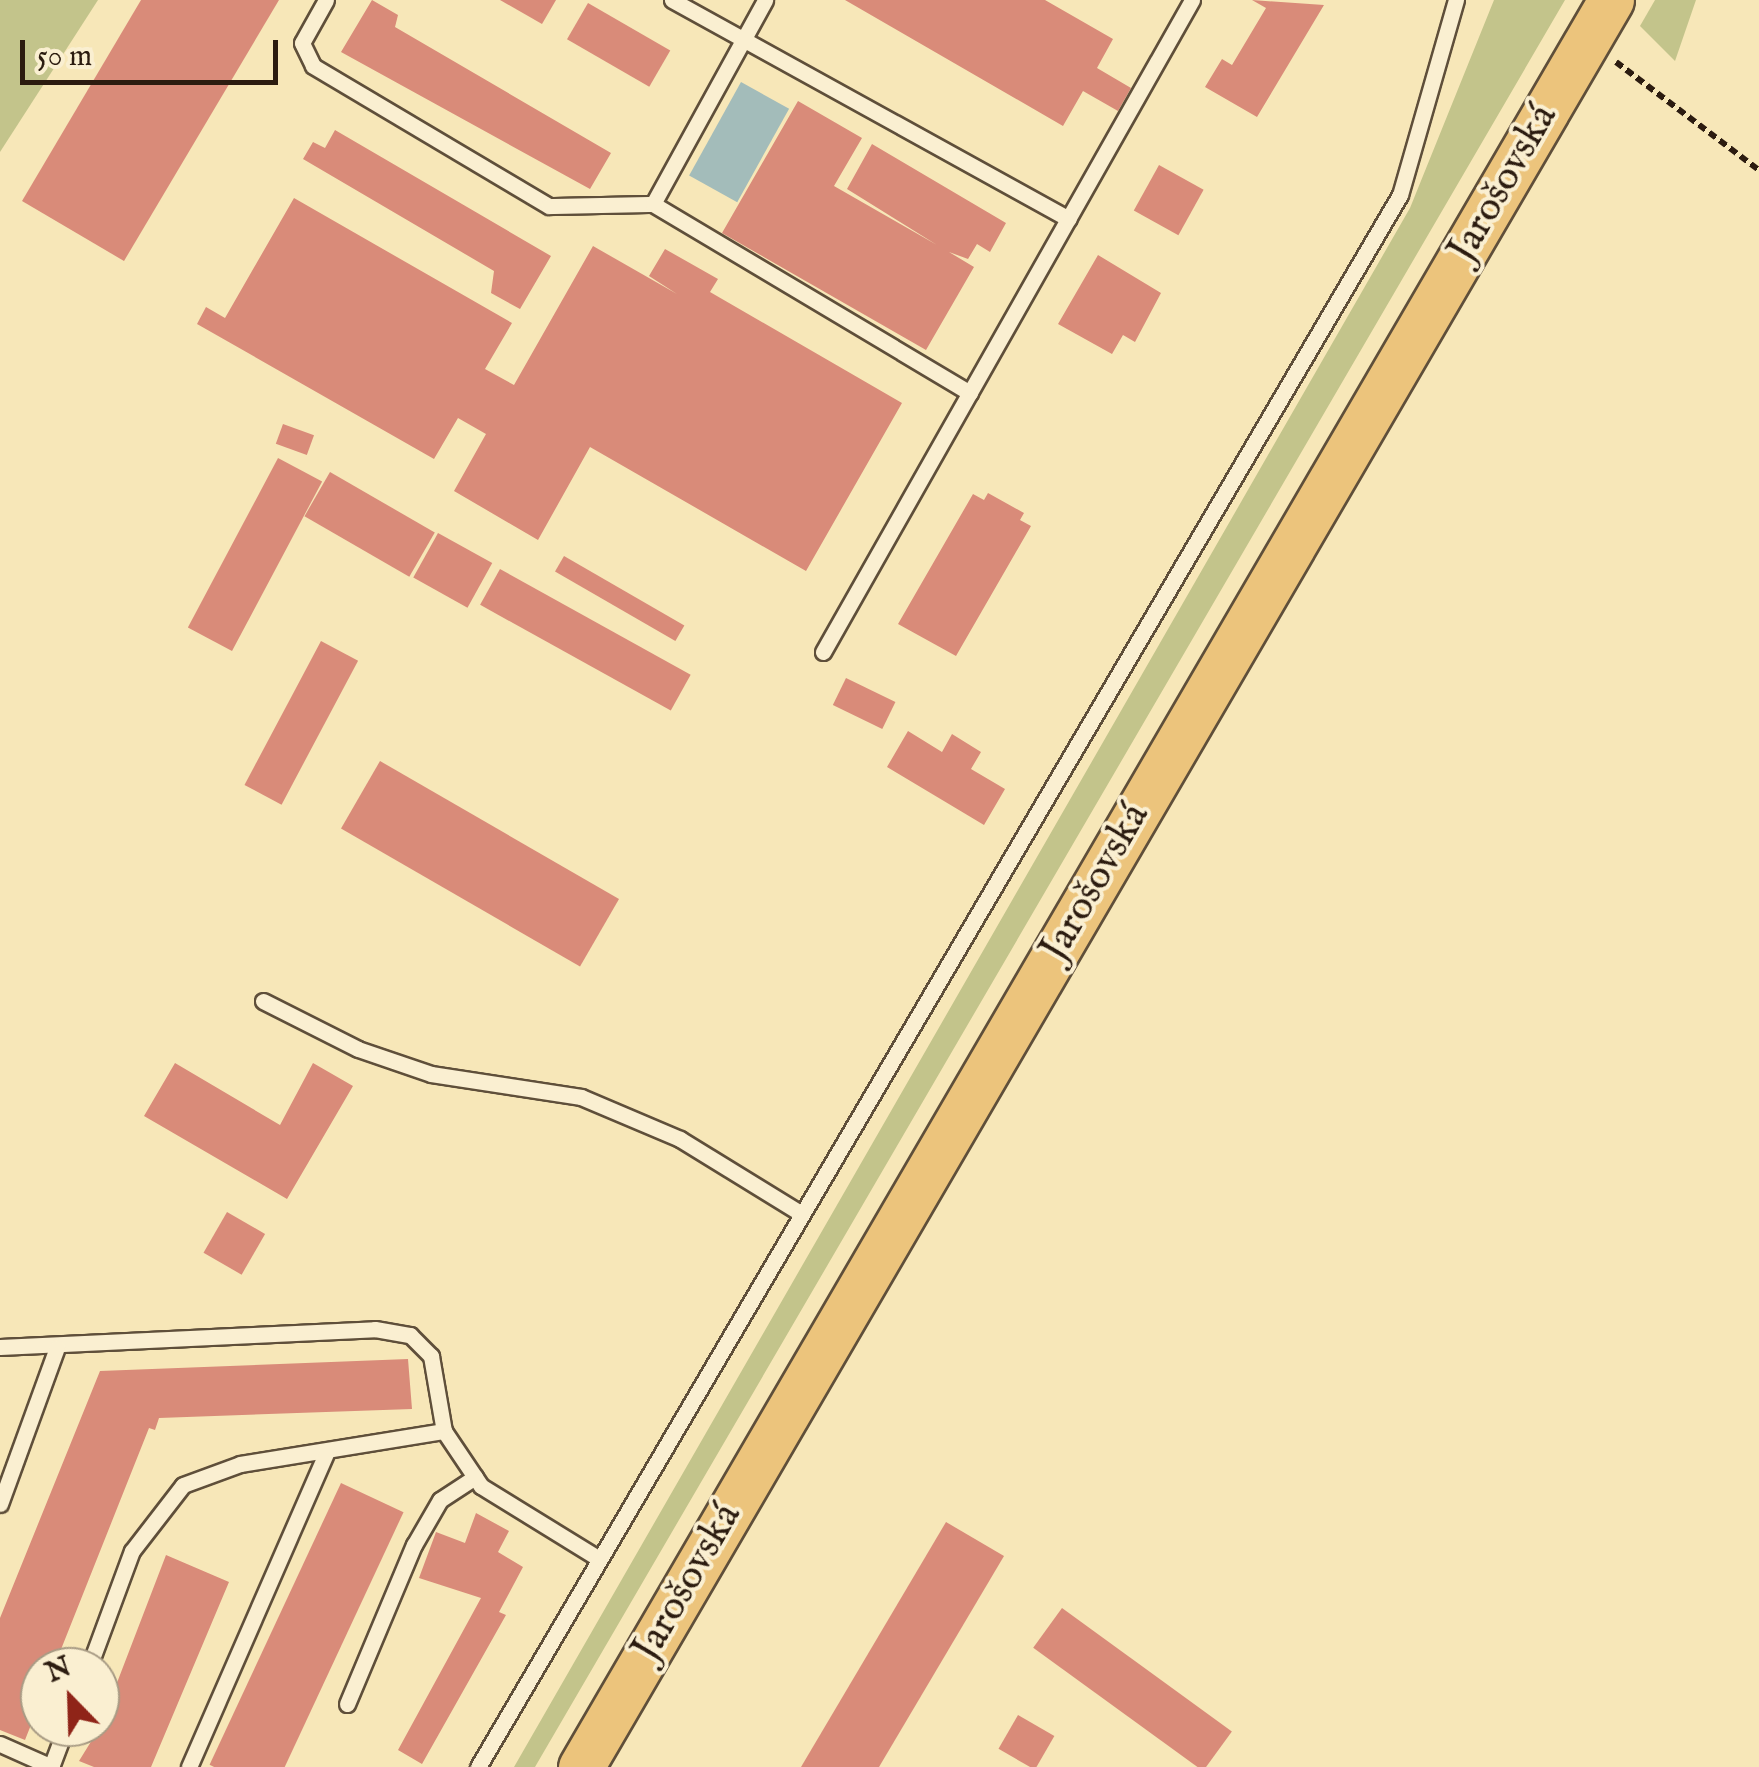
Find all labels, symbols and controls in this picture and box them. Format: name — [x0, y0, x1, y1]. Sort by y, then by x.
scale bar — [25, 20, 282, 82]
text: 50 m — [37, 38, 92, 76]
street label: Jarošovská — [1440, 96, 1568, 272]
street label: Jarošovská — [1032, 795, 1160, 971]
street label: Jarošovská — [624, 1495, 752, 1671]
north arrow — [20, 1647, 120, 1747]
text: N — [41, 1650, 77, 1692]

